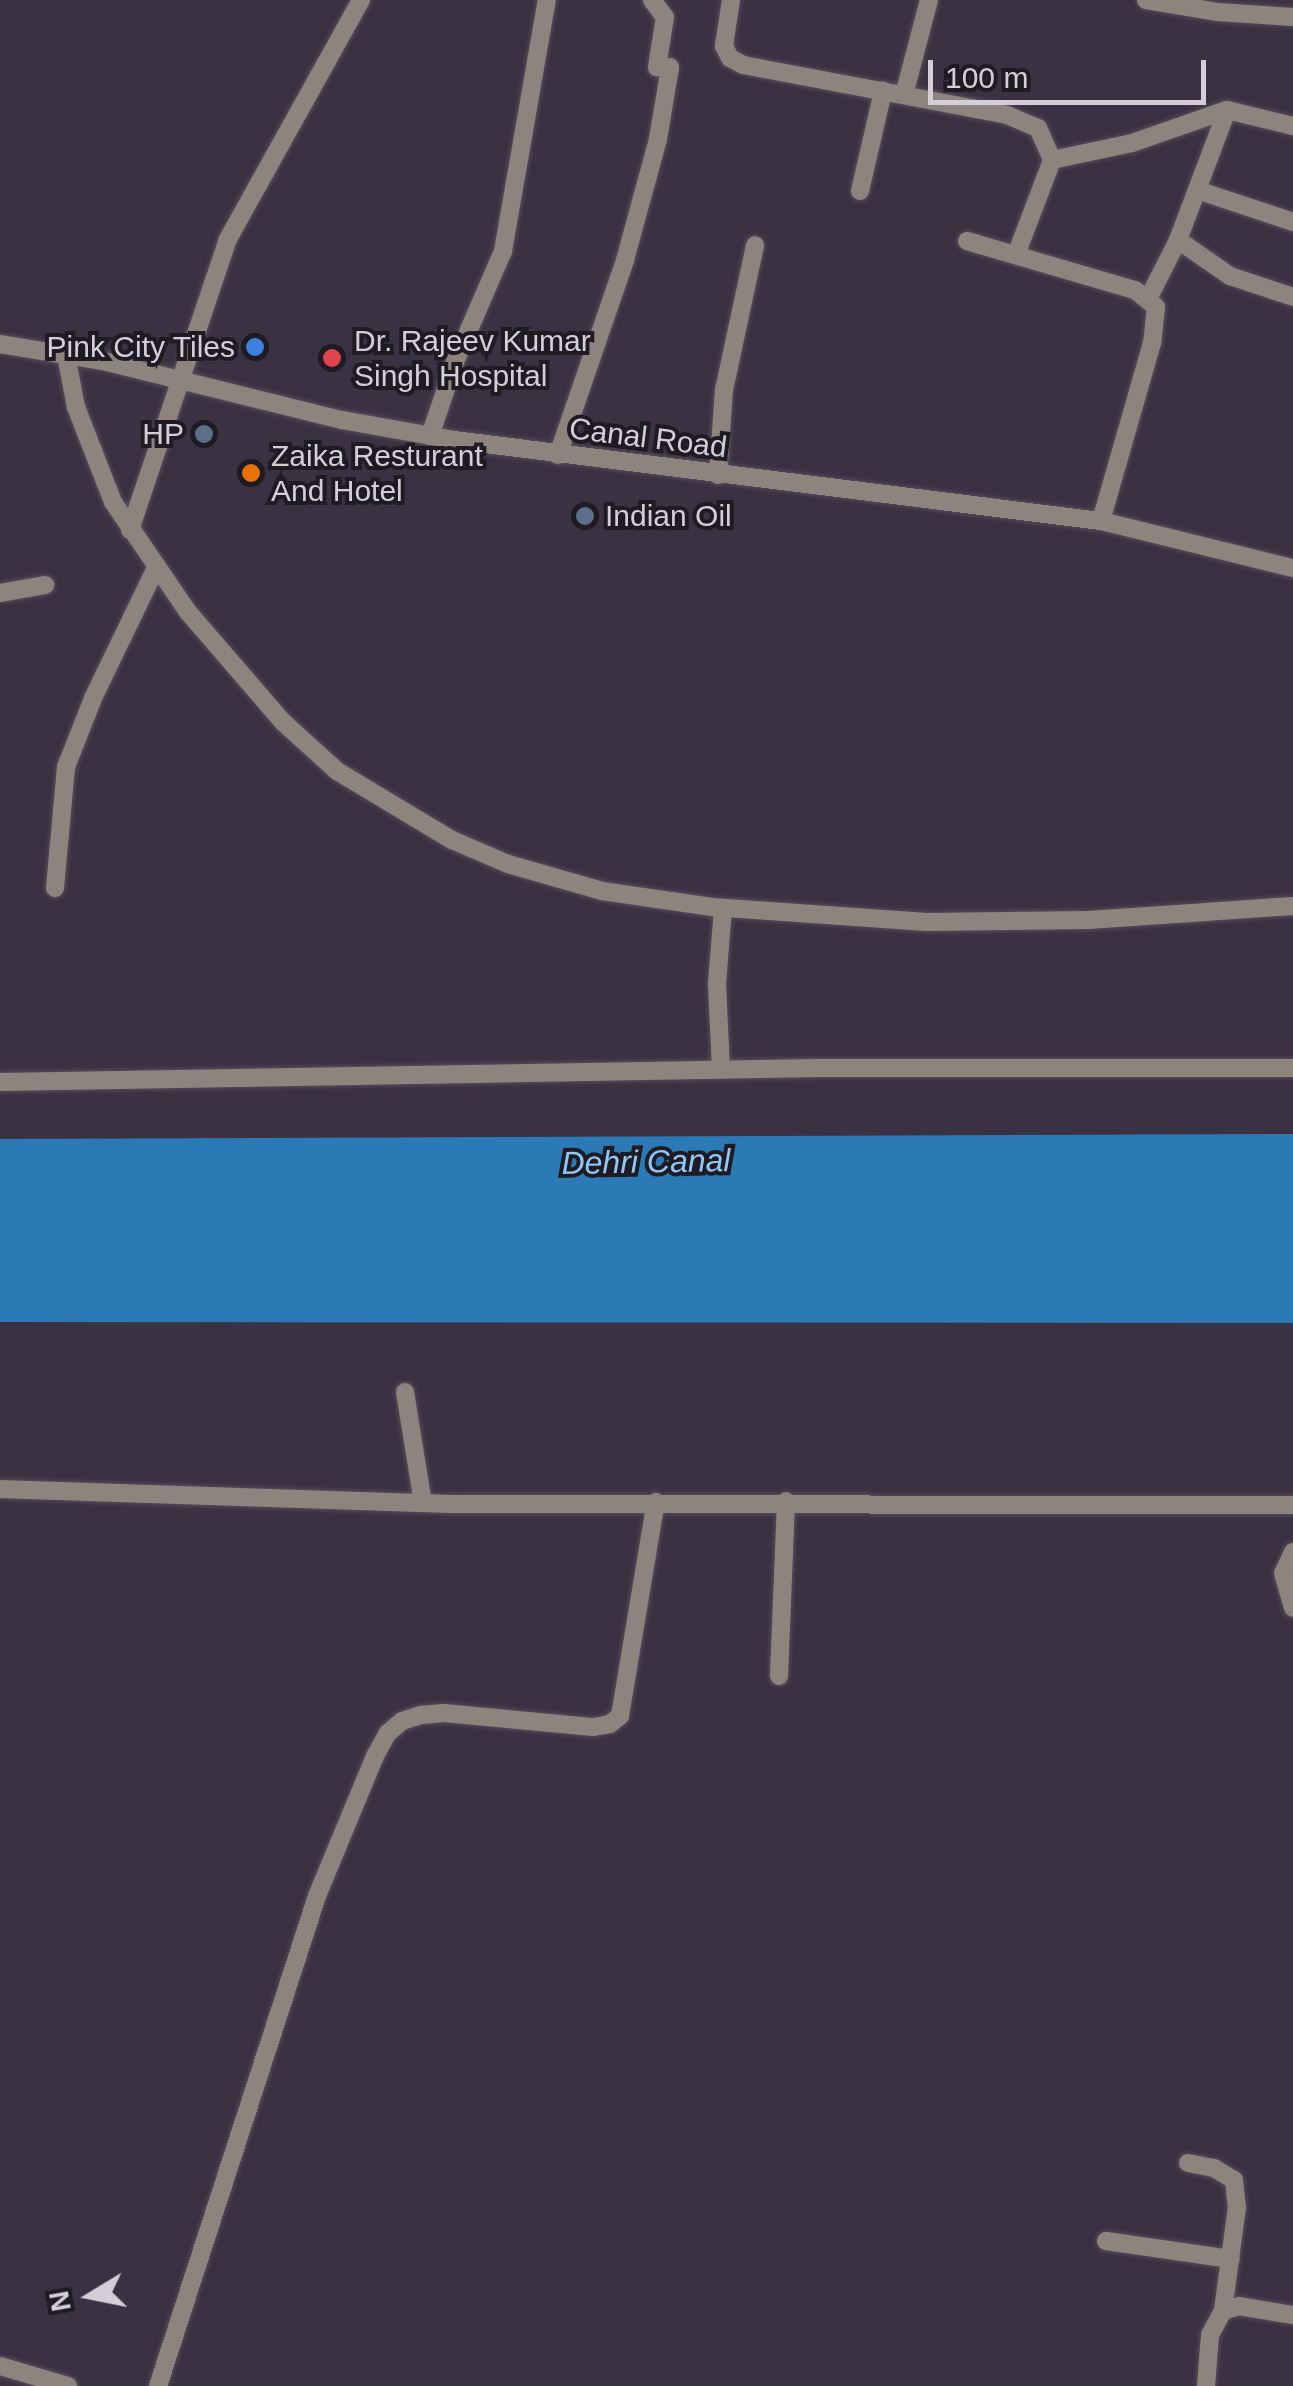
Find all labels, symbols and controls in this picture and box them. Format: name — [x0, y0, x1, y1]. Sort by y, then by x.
scale bar — [933, 40, 1210, 102]
text: 100 m — [945, 61, 1028, 94]
place label: Dr. Rajeev Kumar Singh Hospital — [354, 323, 591, 394]
place label: Pink City Tiles — [46, 329, 235, 365]
marker: Pink City Tiles — [244, 336, 266, 358]
marker: Dr. Rajeev Kumar Singh Hospital — [319, 345, 345, 371]
street label: Canal Road — [567, 410, 729, 466]
place label: HP — [142, 416, 184, 452]
marker: HP — [193, 423, 215, 445]
place label: Zaika Resturant And Hotel — [271, 438, 483, 508]
marker: Zaika Resturant And Hotel — [240, 462, 262, 484]
place label: Indian Oil — [605, 498, 732, 534]
marker: Indian Oil — [574, 505, 596, 527]
water label: Dehri Canal — [561, 1141, 731, 1183]
north arrow — [40, 2246, 140, 2346]
text: N — [43, 2289, 77, 2314]

